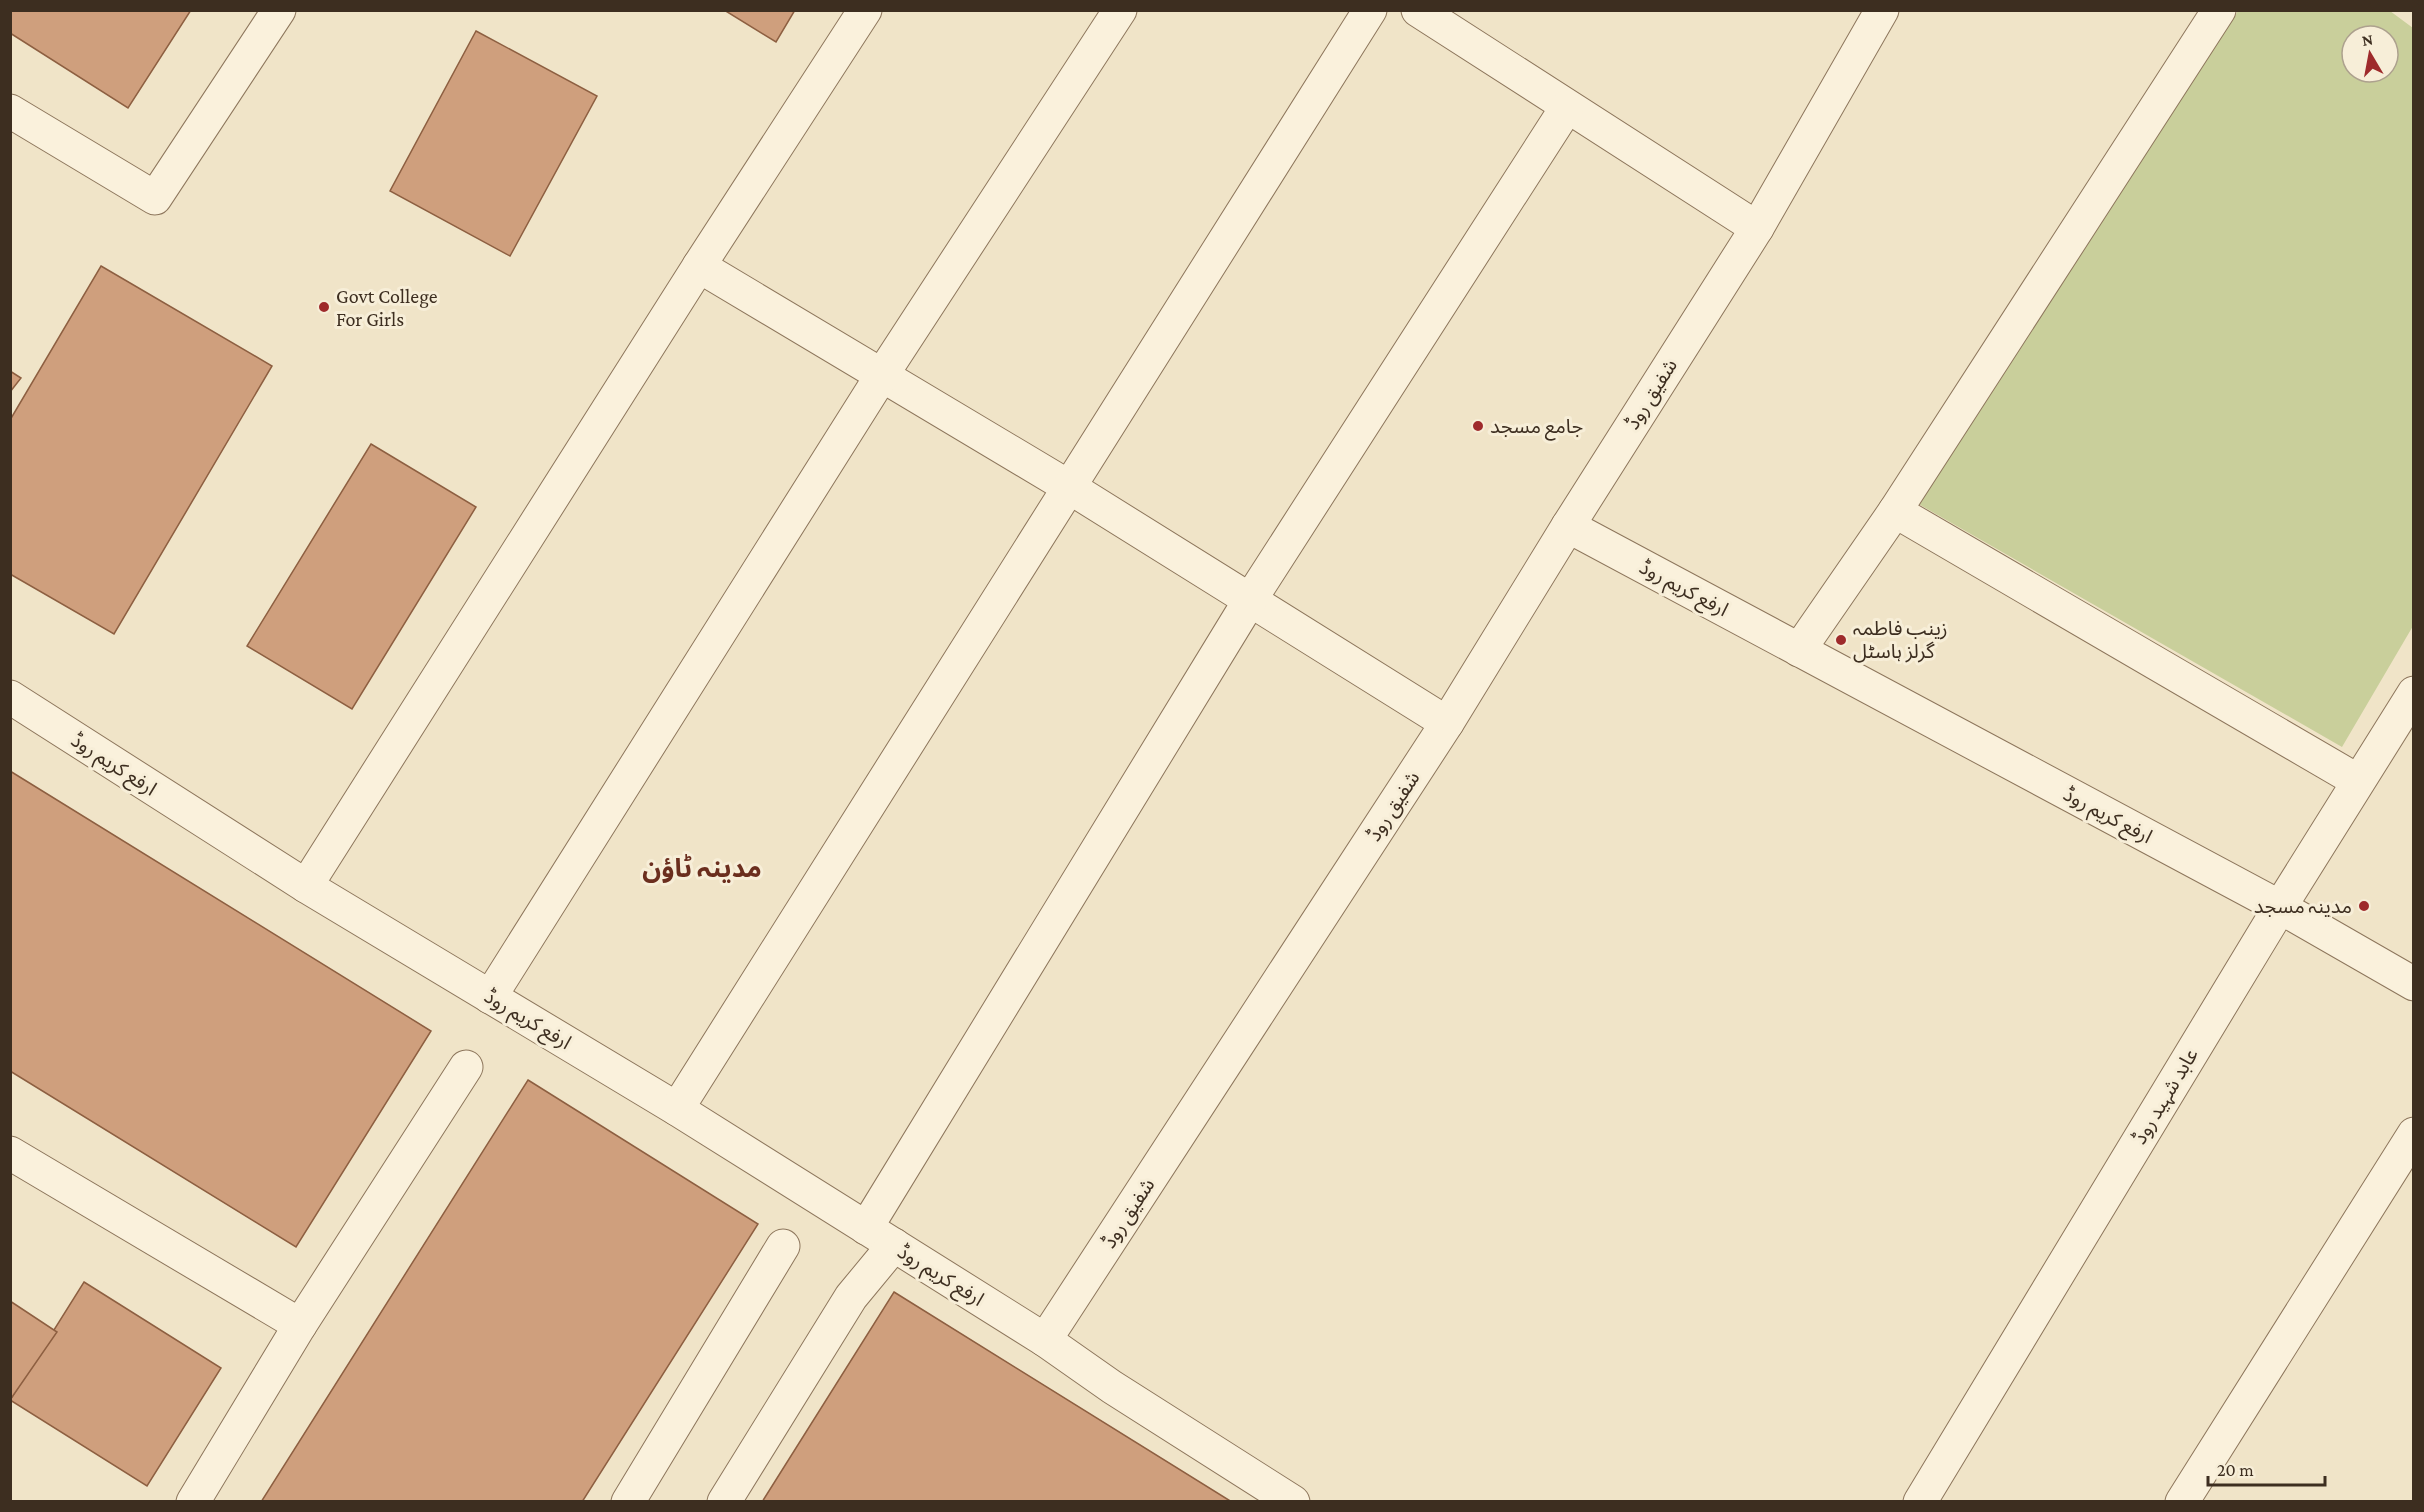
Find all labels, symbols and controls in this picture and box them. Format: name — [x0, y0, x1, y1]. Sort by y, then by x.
north arrow — [2340, 24, 2400, 84]
text: N — [2361, 30, 2374, 49]
place label: Govt College For Girls — [336, 285, 438, 330]
marker: Govt College For Girls — [317, 300, 331, 314]
street label: شفیق روڈ — [1621, 355, 1683, 434]
place label: جامع مسجد — [1490, 415, 1583, 441]
marker: جامع مسجد — [1471, 419, 1485, 433]
street label: ارفع کریم روڈ — [1634, 555, 1732, 624]
place label: زینب فاطمہ گرلز ہاسٹل — [1853, 617, 1948, 663]
marker: زینب فاطمہ گرلز ہاسٹل — [1834, 633, 1848, 647]
street label: ارفع کریم روڈ — [65, 728, 161, 803]
street label: شفیق روڈ — [1362, 767, 1425, 846]
street label: ارفع کریم روڈ — [2058, 782, 2156, 851]
district label: مدینہ ٹاؤن — [642, 854, 762, 883]
place label: مدینہ مسجد — [2254, 895, 2352, 917]
marker: مدینہ مسجد — [2357, 899, 2371, 913]
street label: ارفع کریم روڈ — [479, 985, 575, 1057]
street label: عابد شہید روڈ — [2128, 1044, 2204, 1149]
street label: شفیق روڈ — [1097, 1174, 1160, 1253]
street label: ارفع کریم روڈ — [892, 1240, 988, 1313]
scale bar — [2208, 1449, 2325, 1487]
text: 20 m — [2217, 1460, 2254, 1480]

